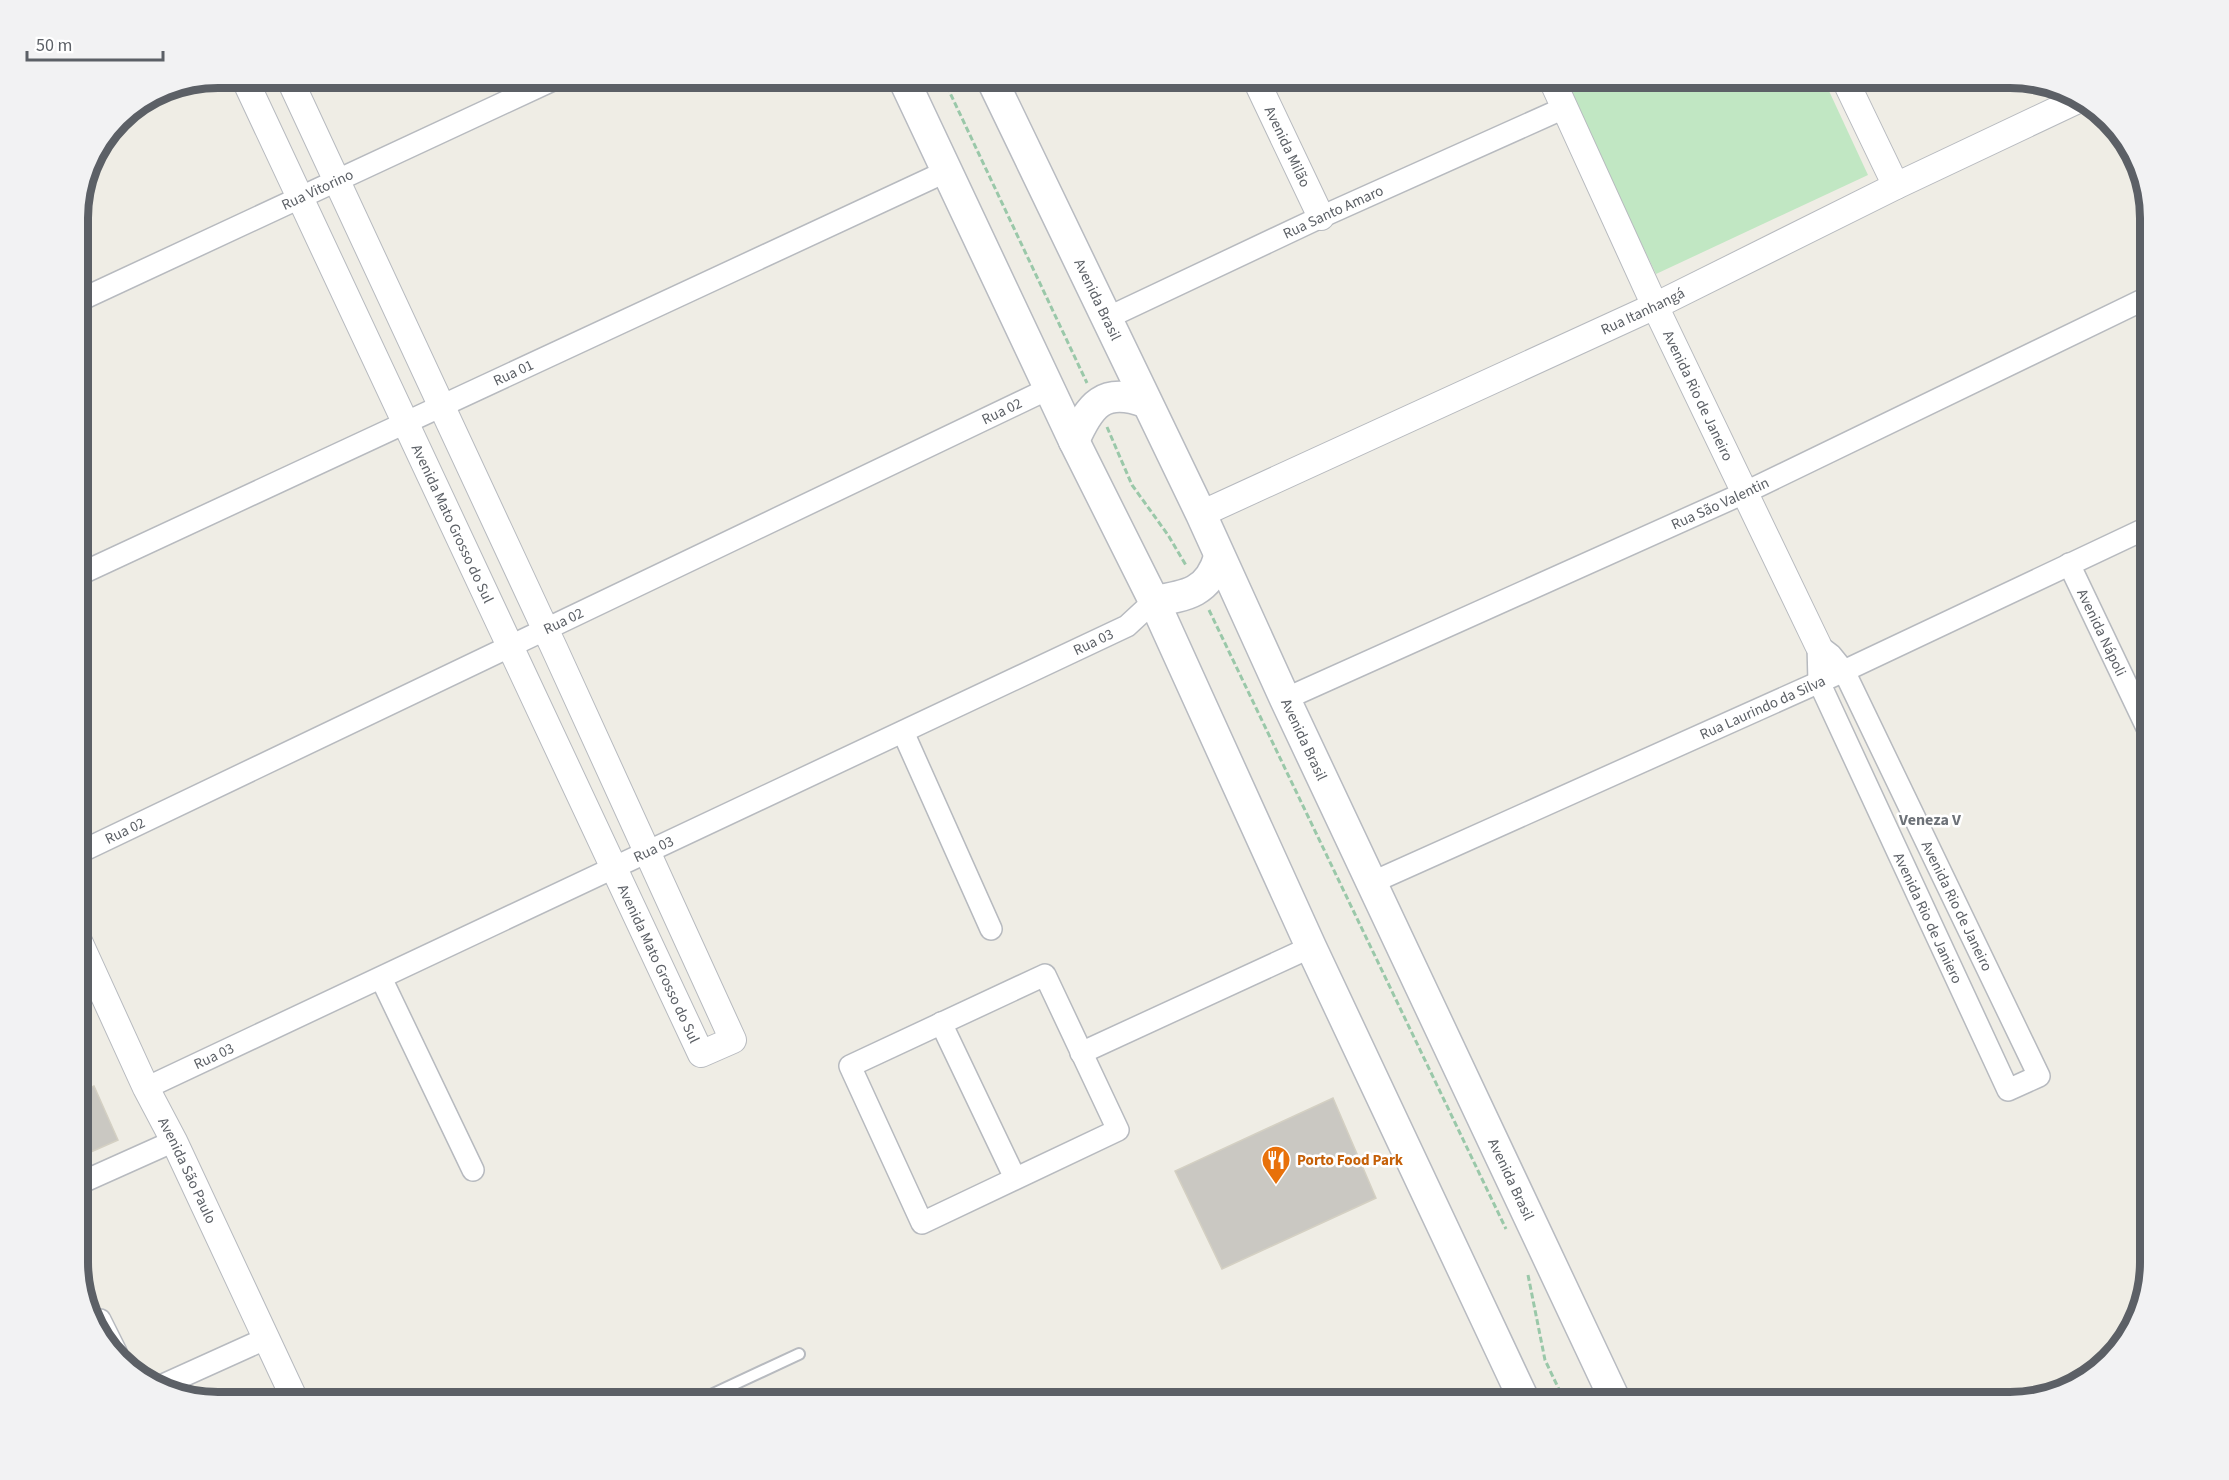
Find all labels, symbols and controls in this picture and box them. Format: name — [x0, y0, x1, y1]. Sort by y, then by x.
scale bar — [27, 24, 164, 62]
text: 50 m — [36, 33, 72, 58]
street label: Avenida Milão — [1259, 103, 1315, 191]
street label: Rua Vitorino — [278, 164, 357, 216]
street label: Rua Santo Amaro — [1280, 180, 1387, 245]
street label: Avenida Brasil — [1069, 255, 1126, 344]
street label: Rua Itanhangá — [1597, 283, 1688, 340]
street label: Avenida Rio de Janeiro — [1657, 327, 1738, 465]
street label: Rua 01 — [490, 355, 537, 392]
street label: Rua 02 — [978, 393, 1026, 430]
street label: Avenida Mato Grosso do Sul — [406, 441, 499, 607]
street label: Rua São Valentin — [1668, 472, 1773, 535]
street label: Avenida Nápoli — [2071, 586, 2131, 680]
street label: Rua 02 — [540, 603, 587, 640]
street label: Rua 03 — [1070, 624, 1117, 661]
street label: Rua Laurindo da Silva — [1696, 671, 1829, 745]
street label: Avenida Brasil — [1275, 695, 1332, 784]
district label: Veneza V — [1898, 809, 1962, 831]
street label: Rua 02 — [102, 812, 149, 850]
street label: Rua 03 — [630, 831, 677, 868]
street label: Avenida Rio de Janeiro — [1916, 838, 1997, 975]
street label: Avenida Rio de Janiero — [1888, 849, 1967, 987]
street label: Avenida Mato Grosso do Sul — [612, 881, 705, 1047]
street label: Rua 03 — [190, 1038, 238, 1075]
street label: Avenida São Paulo — [152, 1114, 221, 1227]
street label: Avenida Brasil — [1482, 1135, 1539, 1224]
restaurant icon: Porto Food Park — [1260, 1144, 1292, 1186]
place label: Porto Food Park — [1297, 1150, 1404, 1171]

